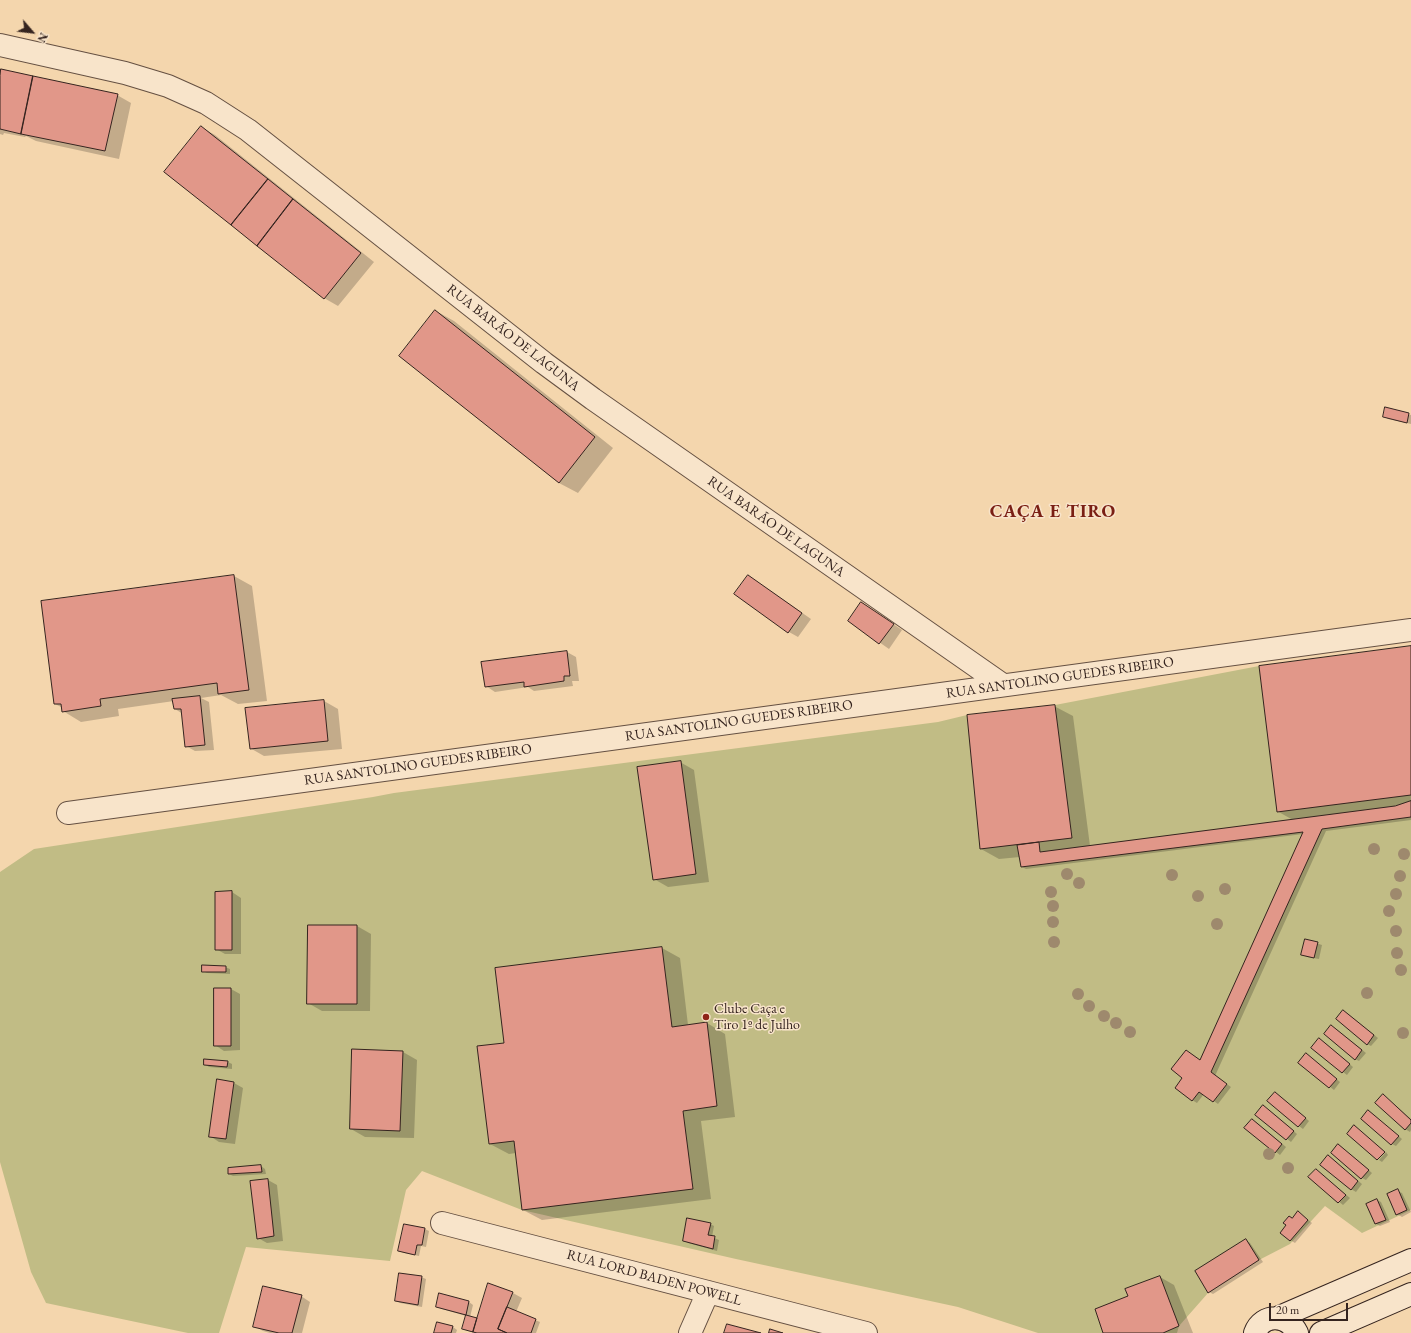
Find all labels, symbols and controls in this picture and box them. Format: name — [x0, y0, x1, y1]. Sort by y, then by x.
north arrow — [12, 12, 52, 52]
text: N — [34, 30, 51, 45]
street label: RUA BARÃO DE LAGUNA — [443, 281, 583, 395]
street label: RUA BARÃO DE LAGUNA — [704, 473, 848, 581]
district label: CAÇA E TIRO — [990, 501, 1116, 523]
street label: RUA SANTOLINO GUEDES RIBEIRO — [945, 654, 1175, 702]
street label: RUA SANTOLINO GUEDES RIBEIRO — [624, 697, 854, 745]
street label: RUA SANTOLINO GUEDES RIBEIRO — [303, 741, 533, 789]
place label: Clube Caça e Tiro 1º de Julho — [714, 1001, 800, 1034]
marker: Clube Caça e Tiro 1º de Julho — [701, 1012, 711, 1022]
street label: RUA LORD BADEN POWELL — [565, 1247, 743, 1309]
scale bar — [1271, 1295, 1350, 1321]
text: 20 m — [1276, 1302, 1299, 1318]

